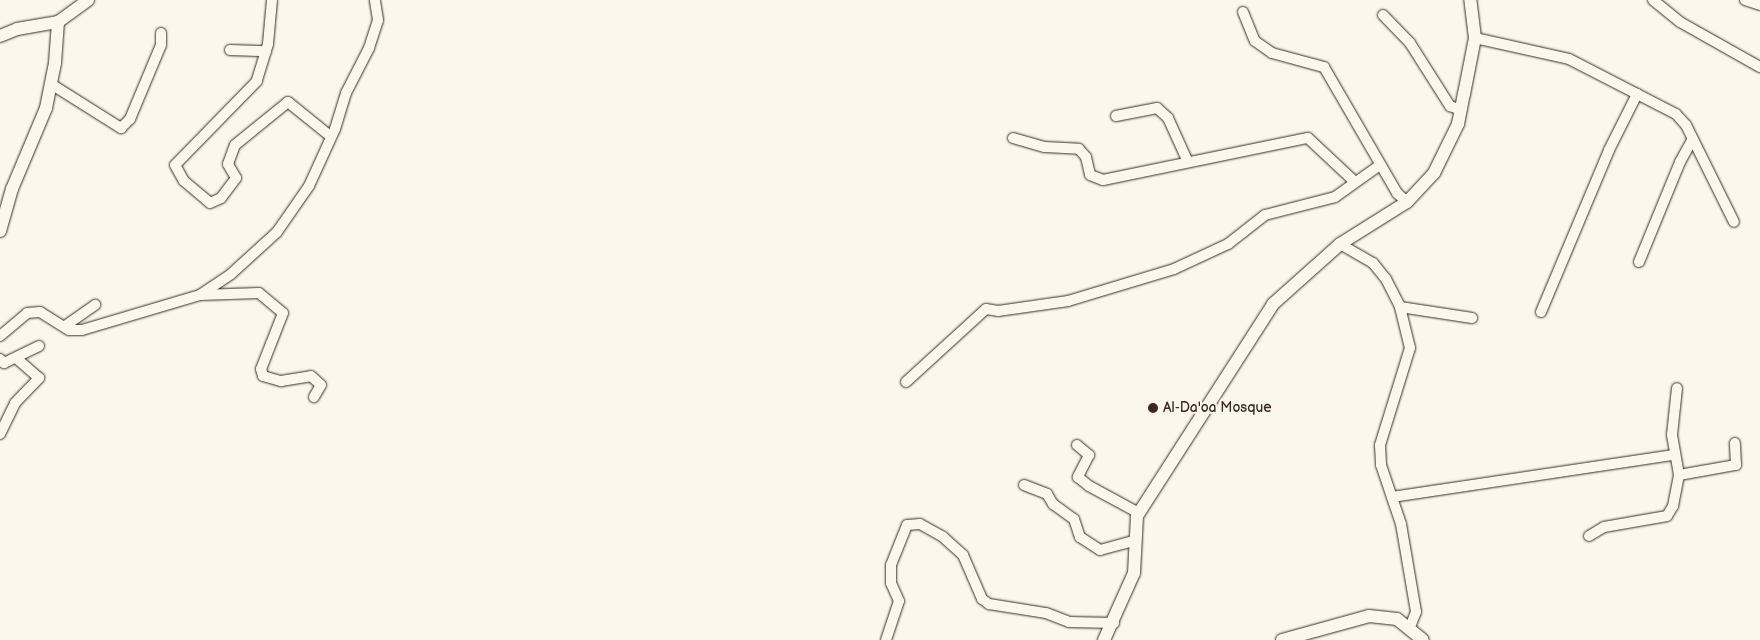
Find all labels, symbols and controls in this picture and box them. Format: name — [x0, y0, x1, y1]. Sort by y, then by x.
place label: Al-Da'oa Mosque — [1163, 400, 1272, 416]
marker: Al-Da'oa Mosque — [1147, 402, 1159, 414]

